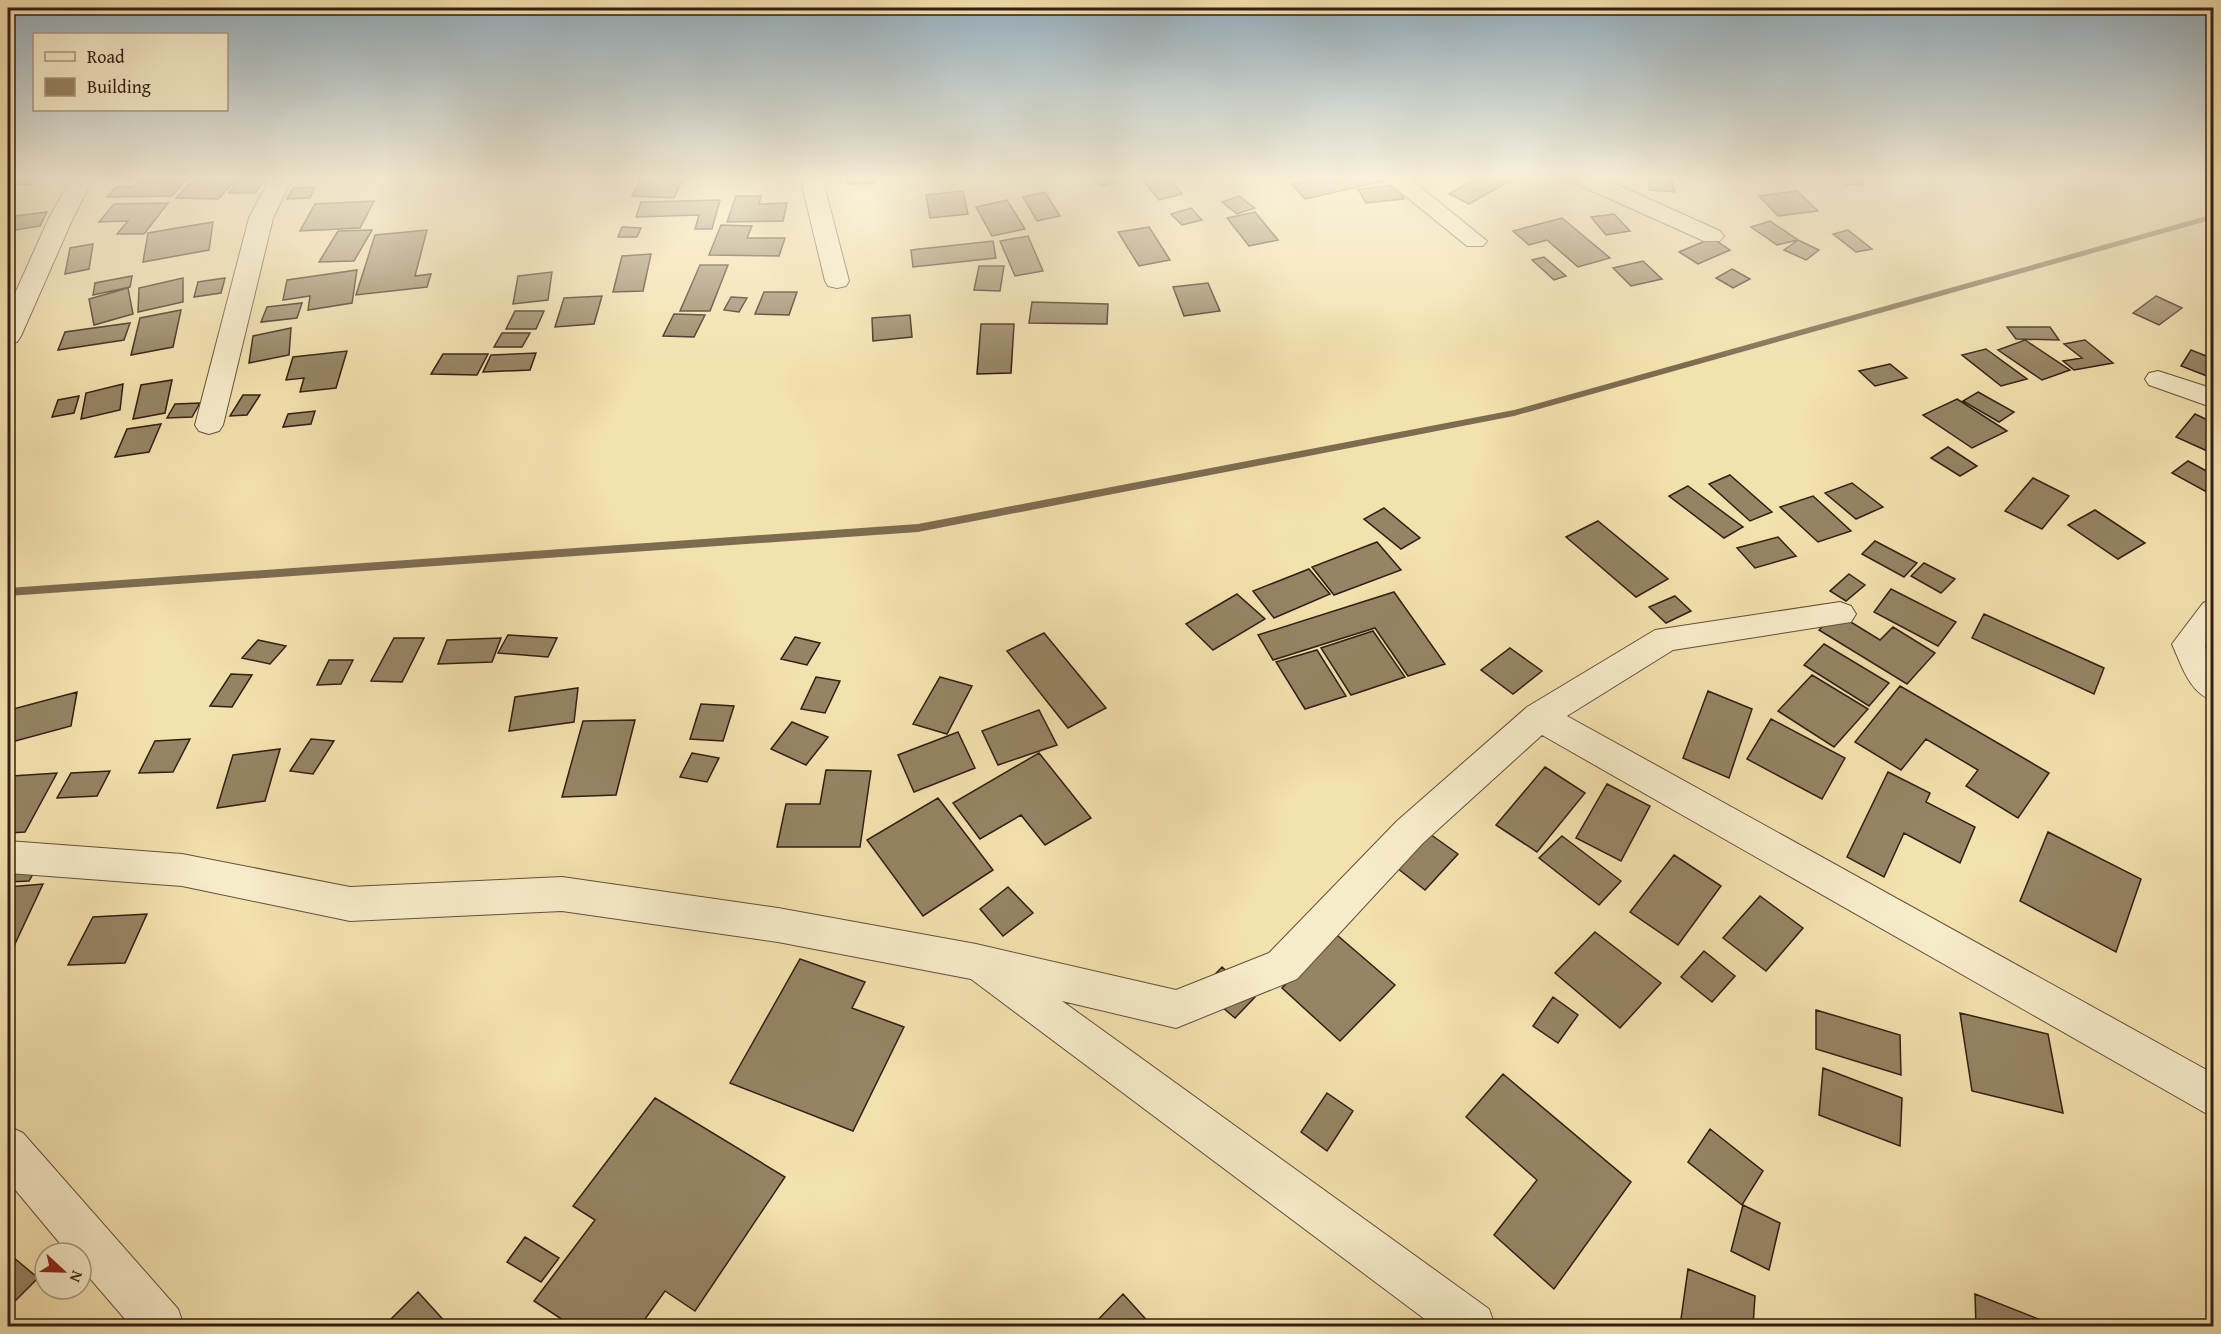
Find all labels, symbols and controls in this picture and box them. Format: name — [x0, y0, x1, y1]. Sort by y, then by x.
legend — [33, 33, 228, 111]
text: Road — [87, 43, 125, 70]
text: Building — [87, 73, 151, 100]
north arrow — [33, 1241, 93, 1301]
text: N — [64, 1267, 90, 1286]

